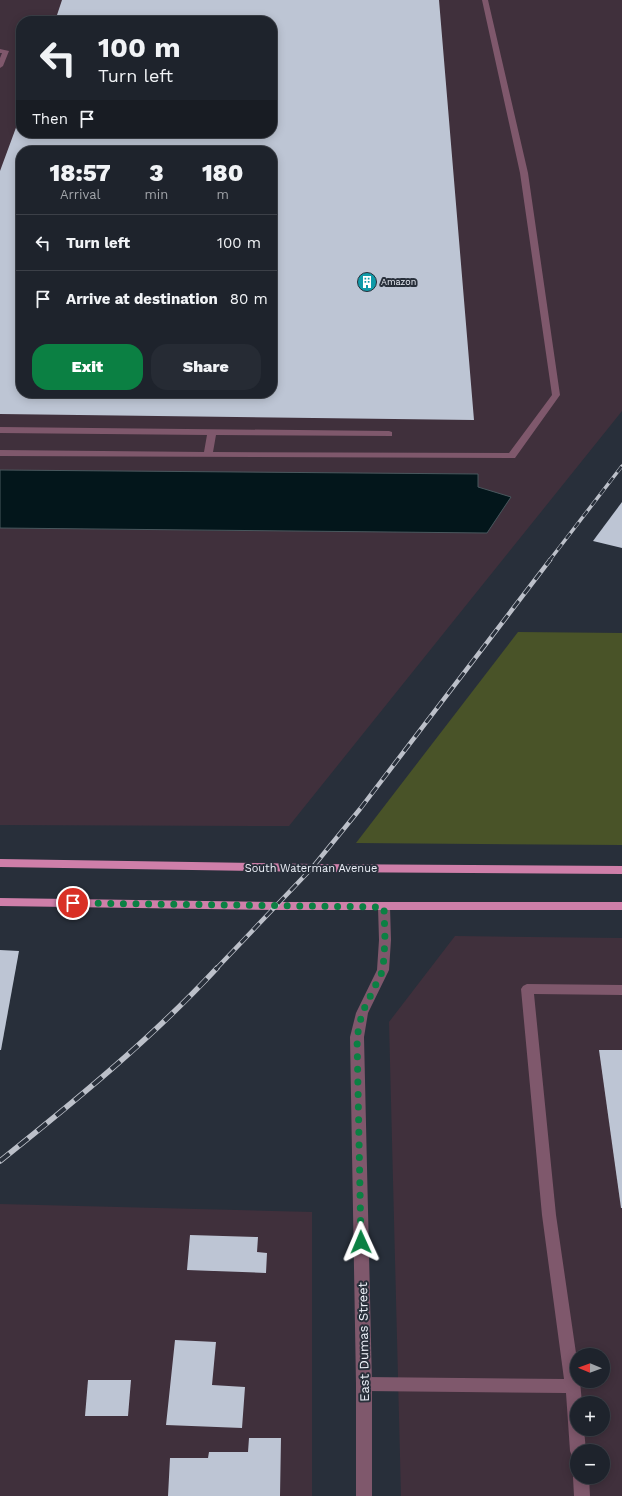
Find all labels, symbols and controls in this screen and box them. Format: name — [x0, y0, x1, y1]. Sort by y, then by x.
text: 100 m — [98, 31, 181, 64]
icon: left — [32, 32, 84, 84]
text: Turn left — [98, 65, 173, 86]
icon: arrive — [76, 108, 98, 130]
text: Then — [32, 110, 68, 128]
text: 18:57 — [50, 159, 111, 187]
text: 3 — [149, 159, 164, 187]
text: 180 — [202, 159, 243, 187]
text: Arrival — [60, 187, 100, 202]
text: min — [144, 187, 168, 202]
text: m — [216, 187, 229, 202]
icon: left — [32, 232, 54, 254]
text: Turn left — [66, 234, 130, 252]
text: 100 m — [217, 234, 261, 252]
building icon: Amazon — [356, 271, 378, 293]
place label: Amazon — [381, 277, 416, 287]
icon: arrive — [32, 288, 54, 310]
text: Arrive at destination — [66, 290, 218, 308]
text: 80 m — [230, 290, 268, 308]
button: Exit — [32, 344, 143, 390]
button: Share — [151, 344, 261, 390]
street label: South Waterman Avenue — [245, 862, 377, 875]
pin — [56, 886, 90, 920]
icon: arrive — [62, 892, 84, 914]
position arrow — [340, 1221, 382, 1263]
street label: East Dumas Street — [355, 1281, 372, 1402]
north arrow — [570, 1348, 610, 1388]
map controls — [570, 1348, 610, 1484]
button: + — [570, 1396, 610, 1436]
button: − — [570, 1444, 610, 1484]

